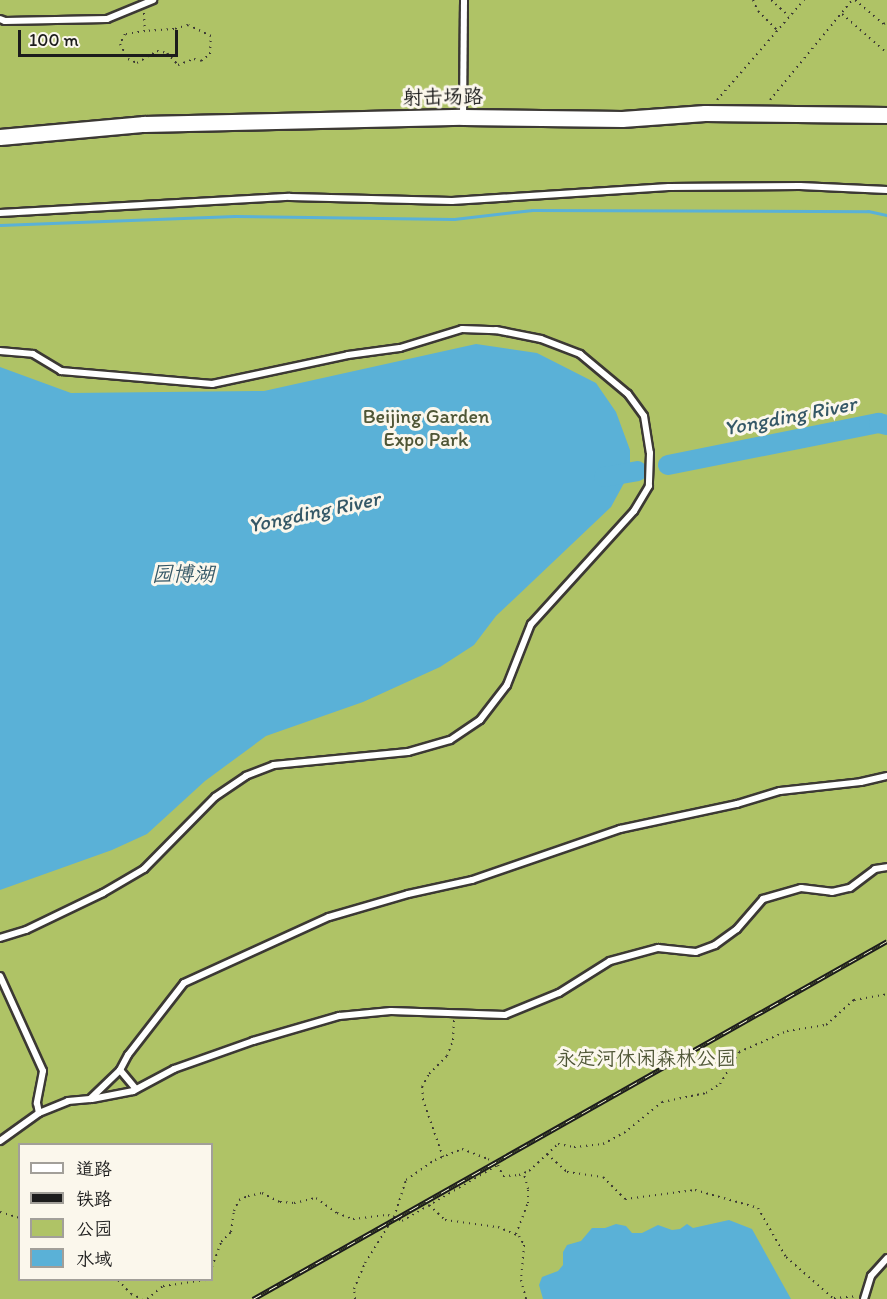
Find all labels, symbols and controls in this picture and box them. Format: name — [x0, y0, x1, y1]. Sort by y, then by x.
scale bar — [21, 18, 182, 56]
text: 100 m — [29, 29, 79, 51]
street label: 射击场路 — [403, 84, 483, 110]
water label: Yongding River — [722, 391, 858, 441]
park label: Beijing Garden Expo Park — [363, 404, 489, 451]
water label: Yongding River — [246, 486, 382, 538]
water label: 园博湖 — [152, 561, 214, 587]
park label: 永定河休闲森林公园 — [556, 1046, 736, 1070]
legend — [18, 1143, 213, 1281]
text: 道路 — [76, 1158, 112, 1180]
text: 铁路 — [76, 1188, 112, 1210]
text: 公园 — [76, 1218, 112, 1240]
text: 水域 — [76, 1248, 112, 1270]

